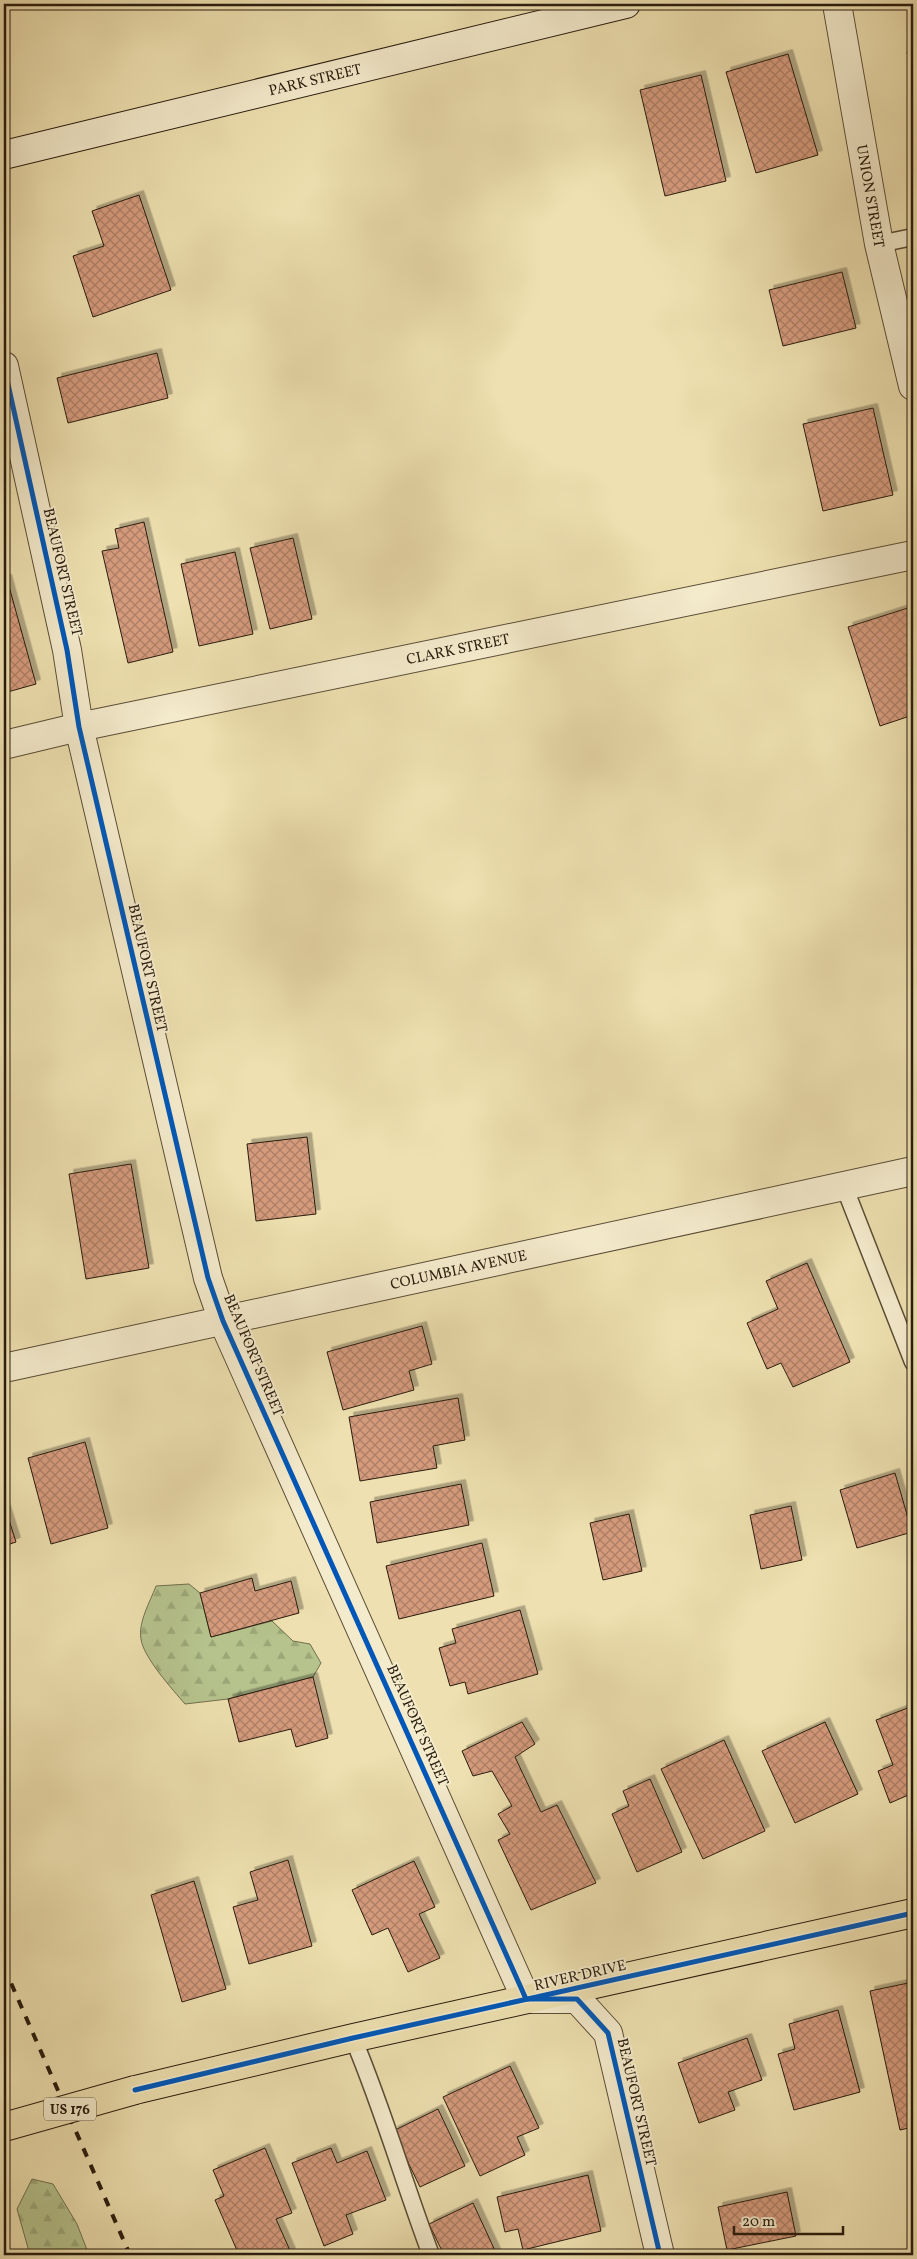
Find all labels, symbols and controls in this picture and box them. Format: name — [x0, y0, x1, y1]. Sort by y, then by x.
street label: PARK STREET — [267, 60, 364, 102]
street label: UNION STREET — [850, 143, 889, 250]
street label: BEAUFORT STREET — [37, 506, 87, 639]
street label: CLARK STREET — [405, 629, 512, 671]
street label: BEAUFORT STREET — [122, 902, 172, 1035]
street label: COLUMBIA AVENUE — [389, 1246, 529, 1296]
street label: BEAUFORT STREET — [217, 1291, 288, 1420]
street label: BEAUFORT STREET — [380, 1661, 453, 1790]
street label: RIVER DRIVE — [532, 1956, 628, 1997]
street label: BEAUFORT STREET — [611, 2036, 661, 2169]
road number: US 176 — [44, 2098, 96, 2120]
scale bar — [734, 2204, 843, 2236]
text: 20 m — [742, 2212, 775, 2233]

